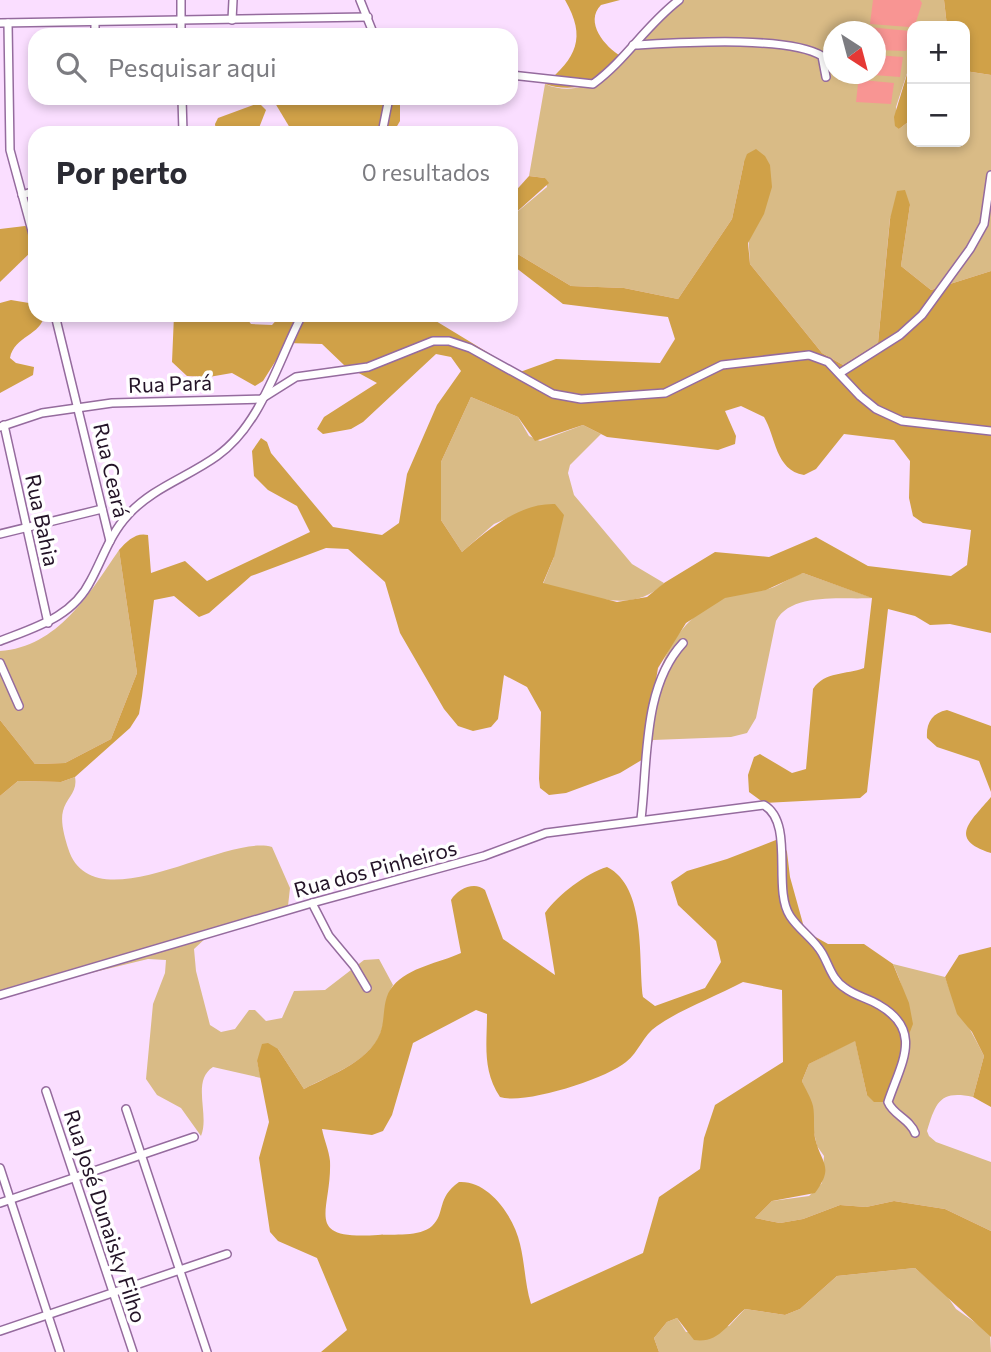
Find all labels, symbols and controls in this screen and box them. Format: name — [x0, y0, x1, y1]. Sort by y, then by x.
north arrow — [823, 21, 886, 84]
map controls — [907, 21, 970, 147]
button: + — [907, 21, 970, 84]
search box — [28, 28, 518, 105]
icon: search — [52, 48, 90, 86]
text: Pesquisar aqui — [108, 51, 277, 82]
button: − — [907, 84, 970, 147]
text: Por perto — [56, 153, 188, 190]
text: 0 resultados — [362, 158, 490, 186]
street label: Rua Pará — [128, 369, 212, 397]
street label: Rua Ceará — [89, 420, 135, 520]
street label: Rua Bahia — [21, 472, 65, 568]
street label: Rua dos Pinheiros — [291, 834, 459, 902]
street label: Rua José Dunaisky Filho — [60, 1106, 152, 1326]

